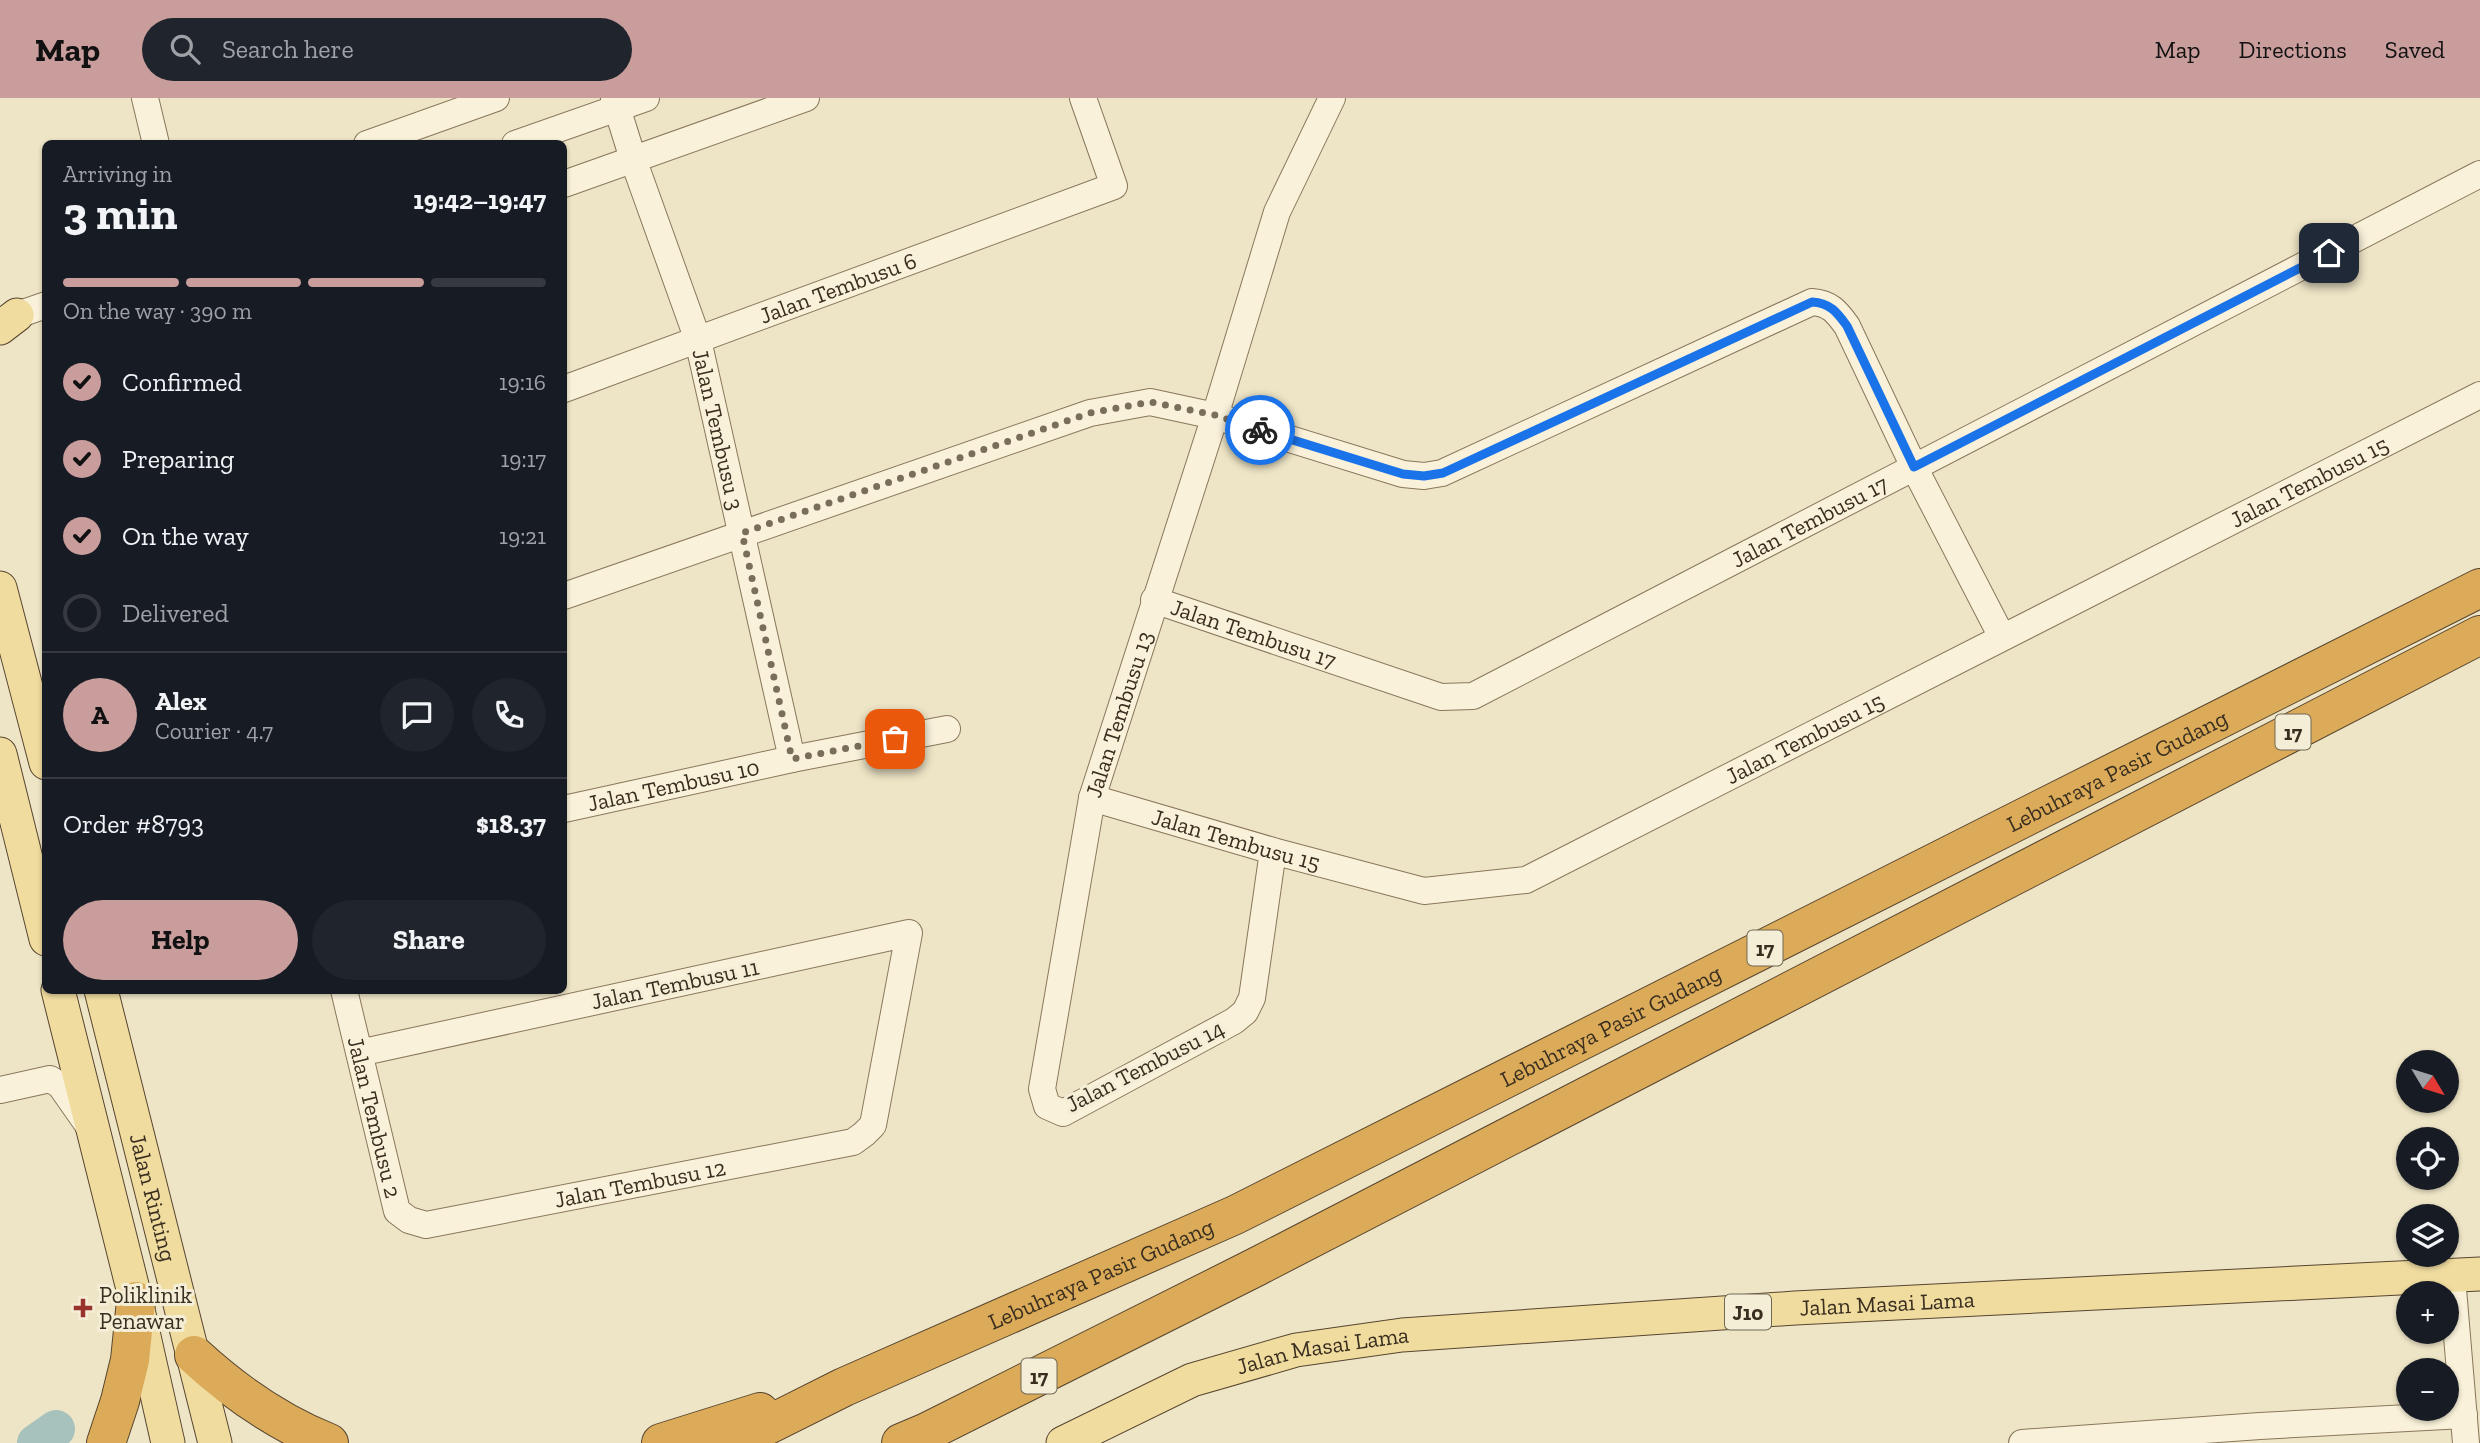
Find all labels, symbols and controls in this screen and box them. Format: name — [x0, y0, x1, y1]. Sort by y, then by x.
search box — [142, 18, 632, 81]
text: Map — [35, 30, 100, 69]
icon: search — [166, 30, 204, 68]
text: Search here — [222, 33, 354, 65]
text: Map — [2155, 35, 2201, 64]
text: Directions — [2239, 35, 2347, 64]
text: Saved — [2385, 35, 2445, 64]
text: Arriving in — [63, 160, 172, 188]
text: 19:42–19:47 — [413, 184, 546, 216]
text: 3 min — [63, 186, 177, 241]
pin — [2299, 223, 2359, 283]
icon: home — [2310, 234, 2348, 272]
street label: Jalan Tembusu 6 — [756, 246, 920, 330]
text: On the way · 390 m — [63, 297, 252, 325]
street label: Jalan Tembusu 3 — [686, 346, 750, 513]
icon: check — [63, 363, 101, 401]
text: Confirmed — [122, 366, 242, 398]
text: 19:16 — [499, 368, 546, 396]
courier — [1225, 395, 1295, 465]
icon: bike — [1241, 411, 1279, 449]
street label: Jalan Tembusu 15 — [2225, 430, 2393, 534]
icon: check — [63, 440, 101, 478]
text: Preparing — [122, 443, 234, 475]
text: 19:17 — [500, 445, 546, 473]
street label: Jalan Tembusu 17 — [1727, 469, 1893, 574]
icon: check — [63, 517, 101, 555]
text: On the way — [122, 520, 249, 552]
text: 19:21 — [499, 522, 546, 550]
street label: Jalan Tembusu 17 — [1167, 593, 1340, 675]
text: Delivered — [122, 597, 229, 629]
street label: Jalan Tembusu 13 — [1079, 627, 1159, 801]
button: chat — [380, 678, 454, 752]
button: phone — [472, 678, 546, 752]
text: Alex — [155, 685, 207, 717]
street label: Jalan Tembusu 15 — [1721, 686, 1888, 790]
text: A — [91, 699, 109, 731]
street label: Lebuhraya Pasir Gudang — [2002, 703, 2232, 838]
pin — [865, 709, 925, 769]
road number: 17 — [2276, 714, 2310, 750]
text: Courier · 4.7 — [155, 717, 273, 745]
icon: bag — [876, 720, 914, 758]
street label: Jalan Tembusu 10 — [585, 753, 762, 817]
street label: Jalan Tembusu 15 — [1149, 802, 1323, 877]
text: Order #8793 — [63, 808, 204, 840]
text: $18.37 — [476, 808, 546, 840]
button: Help — [63, 900, 298, 980]
button: Share — [312, 900, 546, 980]
road number: 17 — [1748, 930, 1782, 966]
street label: Jalan Tembusu 11 — [589, 953, 762, 1015]
street label: Lebuhraya Pasir Gudang — [1496, 958, 1726, 1093]
street label: Jalan Tembusu 14 — [1061, 1014, 1229, 1118]
street label: Jalan Tembusu 2 — [342, 1034, 407, 1201]
north arrow — [2396, 1050, 2459, 1113]
map controls — [2396, 1050, 2459, 1421]
button: locate — [2396, 1127, 2459, 1190]
street label: Jalan Rinting — [124, 1130, 183, 1265]
street label: Jalan Tembusu 12 — [552, 1153, 728, 1214]
button: layers — [2396, 1204, 2459, 1267]
street label: Lebuhraya Pasir Gudang — [984, 1212, 1218, 1336]
place label: Poliklinik Penawar — [99, 1281, 192, 1335]
button: + — [2396, 1281, 2459, 1344]
street label: Jalan Masai Lama — [1799, 1285, 1975, 1322]
road number: J10 — [1725, 1294, 1771, 1330]
marker: Poliklinik Penawar — [73, 1298, 93, 1318]
street label: Jalan Masai Lama — [1233, 1321, 1410, 1380]
road number: 17 — [1021, 1358, 1056, 1394]
button: − — [2396, 1358, 2459, 1421]

